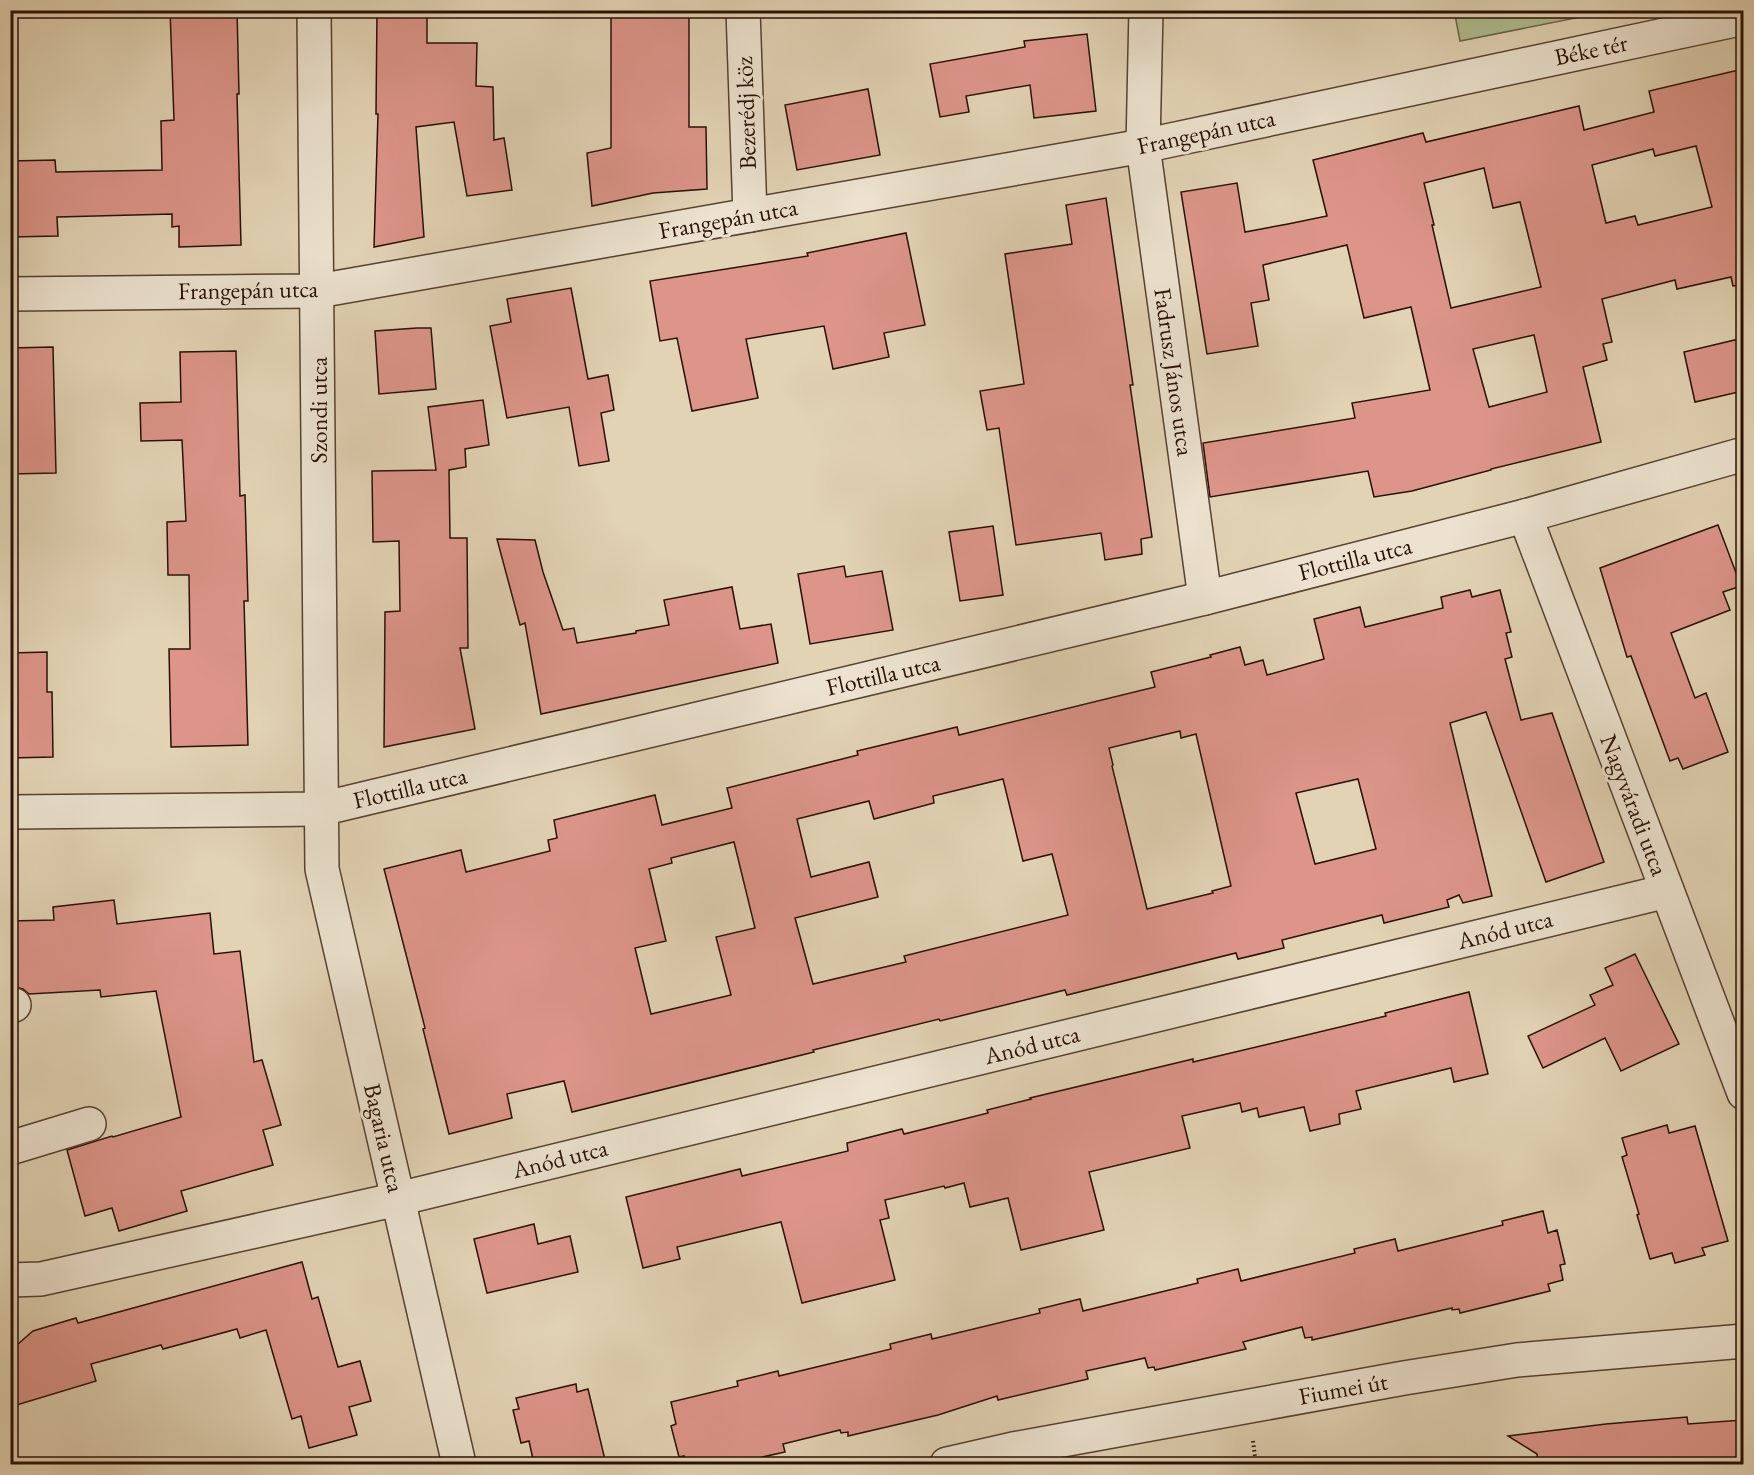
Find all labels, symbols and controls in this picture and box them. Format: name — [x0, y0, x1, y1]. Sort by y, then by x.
street label: Béke tér — [1552, 27, 1630, 72]
street label: Bezerédj köz — [728, 56, 763, 170]
street label: Frangepán utca — [1134, 102, 1278, 161]
street label: Frangepán utca — [656, 191, 800, 246]
street label: Frangepán utca — [177, 273, 319, 306]
street label: Fadrusz János utca — [1147, 286, 1202, 458]
street label: Szondi utca — [303, 356, 334, 463]
street label: Flottilla utca — [1295, 529, 1415, 588]
street label: Flottilla utca — [823, 646, 943, 703]
street label: Nagyváradi utca — [1593, 730, 1676, 880]
street label: Flottilla utca — [350, 759, 470, 816]
street label: Anód utca — [1453, 903, 1556, 957]
street label: Anód utca — [980, 1018, 1083, 1072]
street label: Bagaria utca — [357, 1080, 412, 1196]
street label: Anód utca — [508, 1132, 611, 1186]
street label: Fiumei út — [1296, 1365, 1390, 1412]

